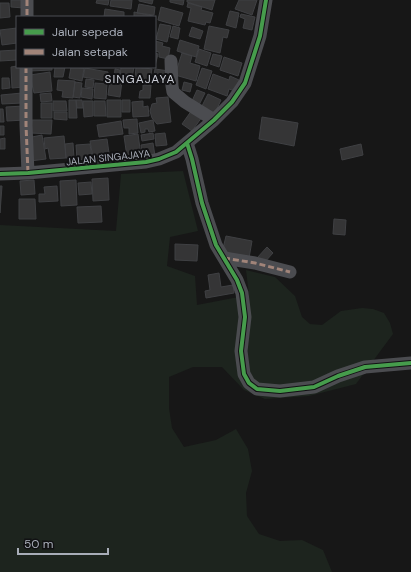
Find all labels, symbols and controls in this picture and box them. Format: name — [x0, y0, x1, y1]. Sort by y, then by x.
legend — [16, 16, 156, 68]
text: Jalur sepeda — [52, 24, 123, 40]
text: Jalan setapak — [52, 44, 128, 60]
district label: SINGAJAYA — [105, 71, 175, 87]
street label: JALAN SINGAJAYA — [65, 147, 151, 168]
scale bar — [18, 530, 108, 556]
text: 50 m — [24, 536, 53, 552]

